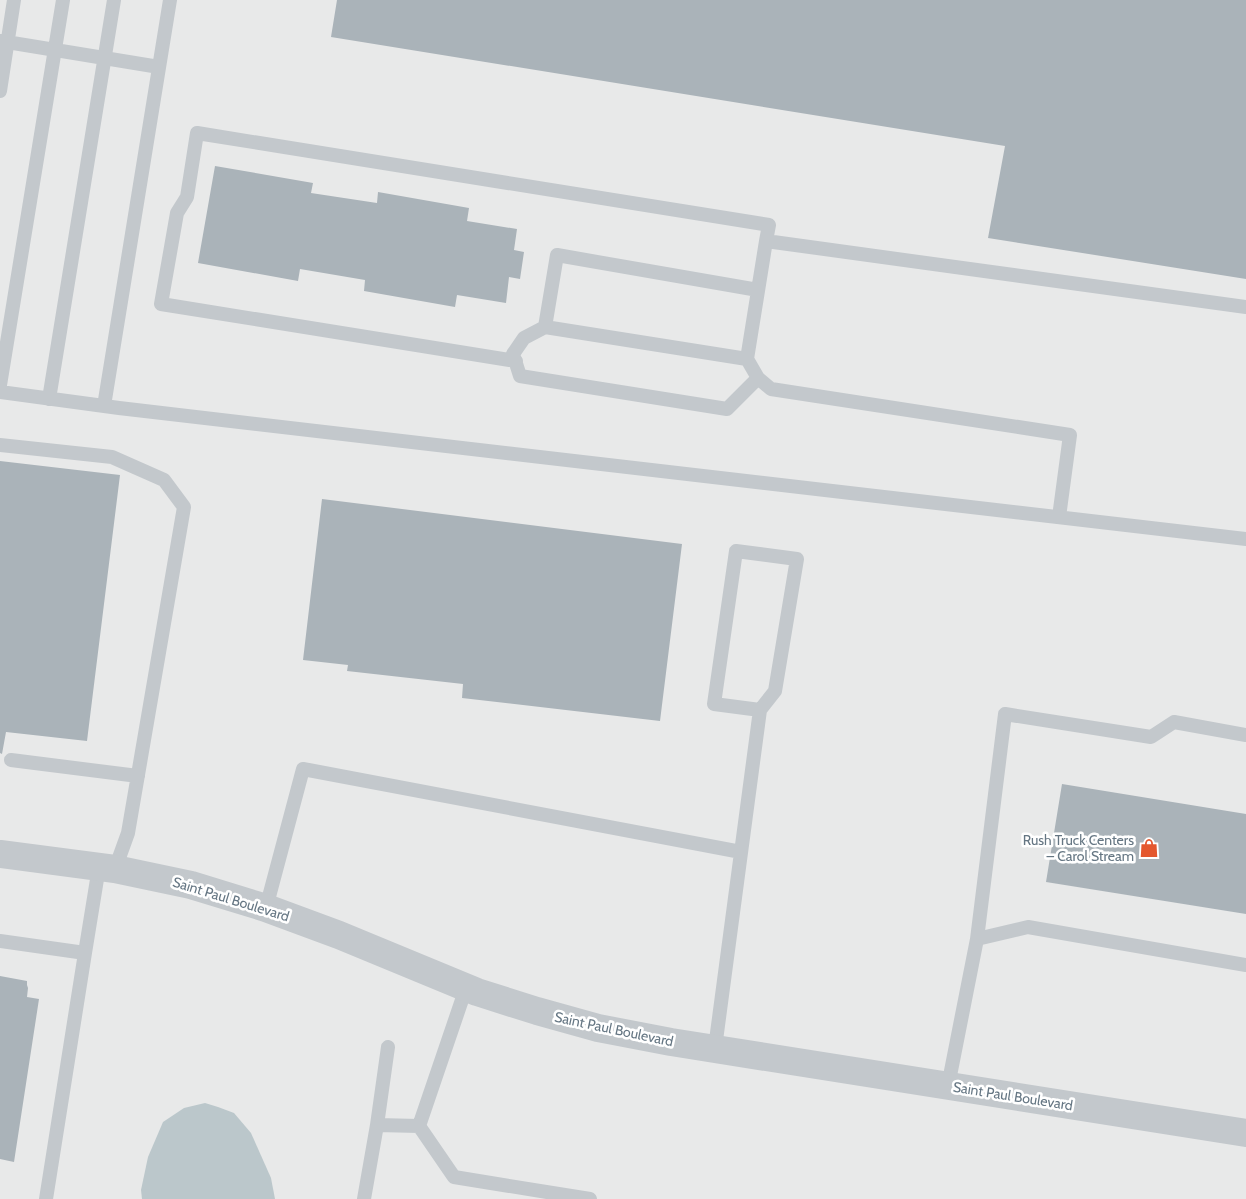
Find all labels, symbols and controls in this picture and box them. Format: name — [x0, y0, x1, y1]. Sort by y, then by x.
place label: Rush Truck Centers – Carol Stream — [1023, 831, 1134, 865]
shop icon: Rush Truck Centers – Carol Stream — [1138, 837, 1160, 859]
street label: Saint Paul Boulevard — [170, 873, 292, 925]
street label: Saint Paul Boulevard — [553, 1008, 675, 1050]
street label: Saint Paul Boulevard — [952, 1078, 1074, 1114]

